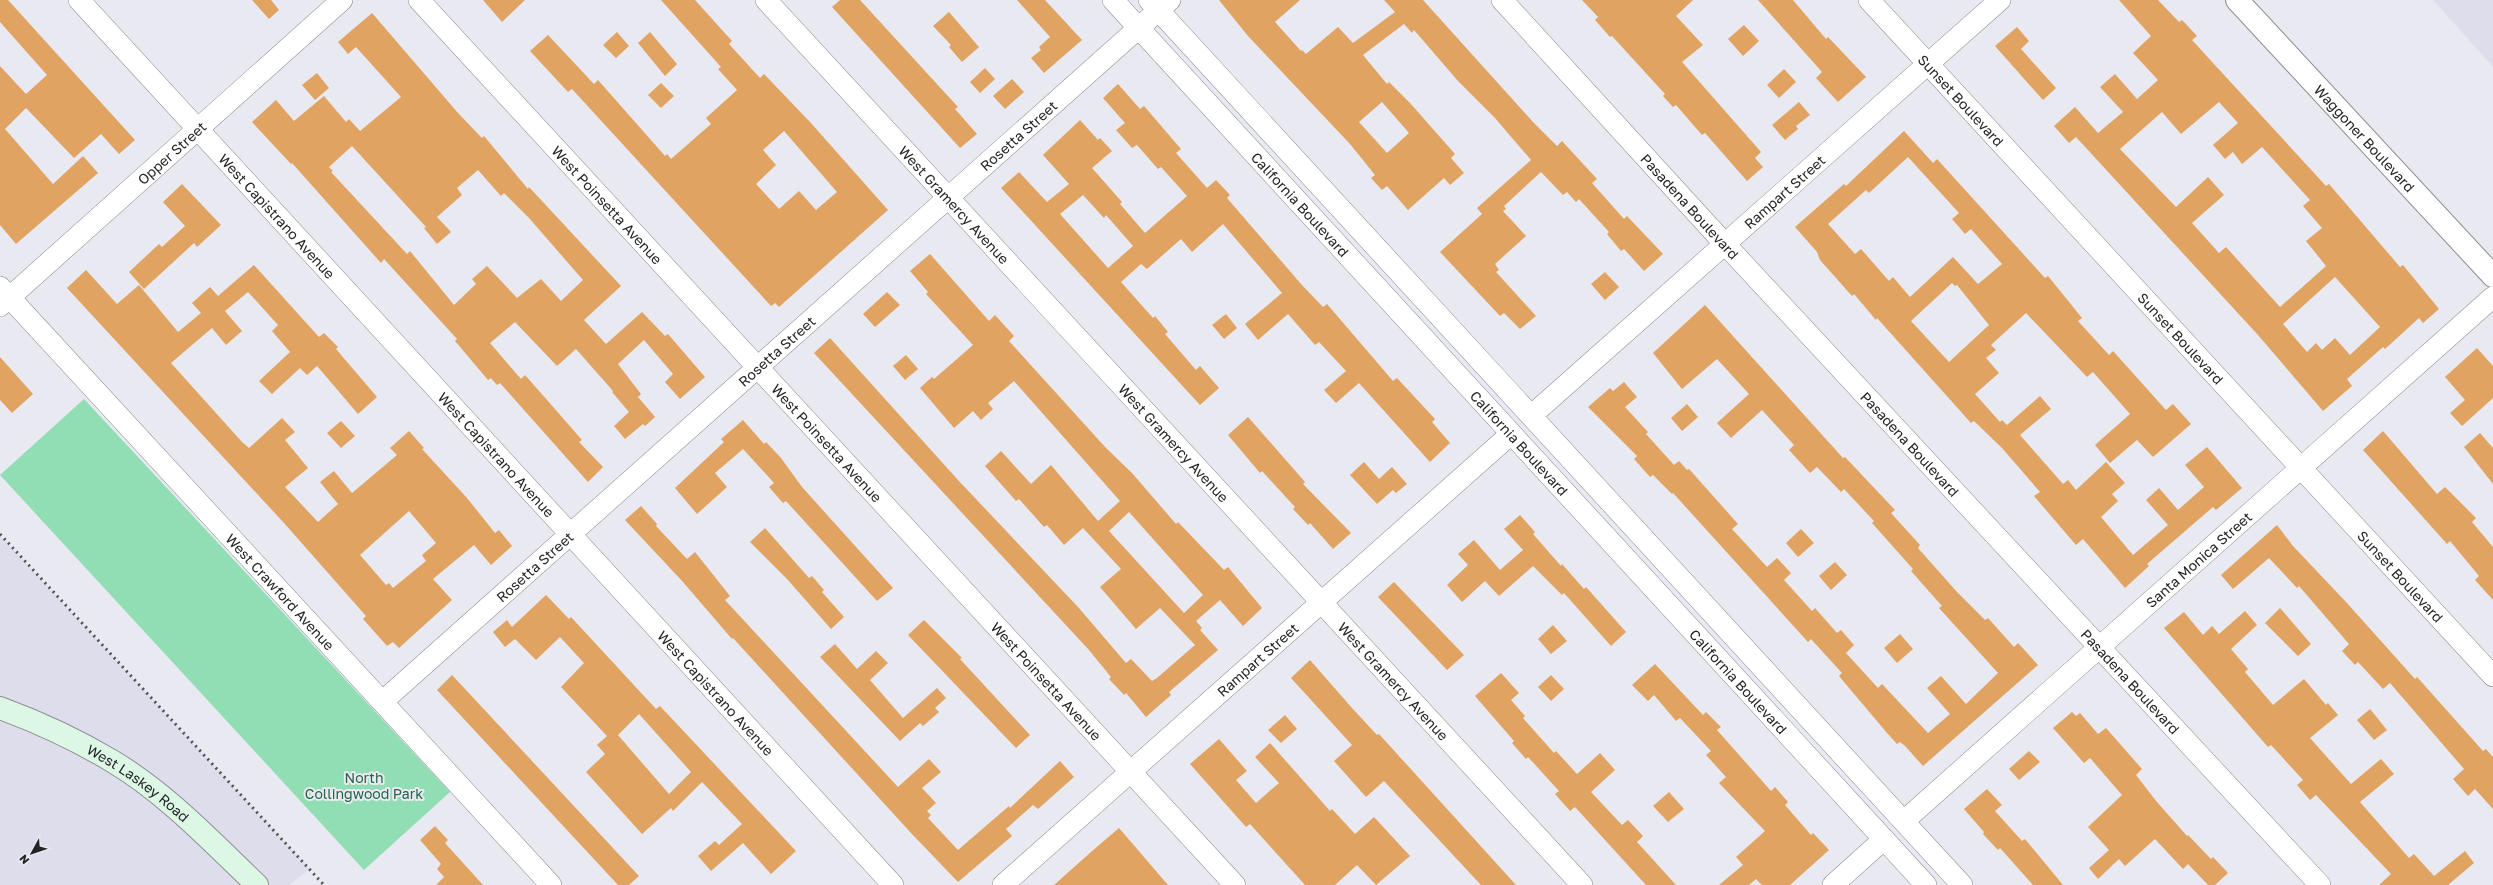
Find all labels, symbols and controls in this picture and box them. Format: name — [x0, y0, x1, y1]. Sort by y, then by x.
street label: Sunset Boulevard — [1915, 51, 2008, 149]
street label: Waggoner Boulevard — [2311, 81, 2419, 195]
street label: Rosetta Street — [976, 97, 1060, 174]
street label: Opper Street — [134, 118, 209, 188]
street label: West Poinsetta Avenue — [549, 142, 666, 267]
street label: West Gramercy Avenue — [896, 142, 1013, 267]
street label: California Boulevard — [1248, 148, 1353, 260]
street label: West Capistrano Avenue — [216, 150, 339, 282]
street label: Pasadena Boulevard — [1638, 150, 1743, 262]
street label: Rampart Street — [1740, 151, 1828, 232]
street label: Sunset Boulevard — [2135, 289, 2227, 387]
street label: Rosetta Street — [734, 312, 818, 389]
street label: West Poinsetta Avenue — [768, 380, 886, 505]
street label: West Gramercy Avenue — [1115, 380, 1233, 505]
street label: California Boulevard — [1467, 387, 1572, 498]
street label: West Capistrano Avenue — [435, 388, 558, 520]
street label: Pasadena Boulevard — [1858, 388, 1963, 500]
street label: Santa Monica Street — [2142, 508, 2255, 611]
street label: Sunset Boulevard — [2354, 527, 2447, 625]
street label: Rosetta Street — [492, 528, 576, 605]
street label: West Crawford Avenue — [223, 530, 338, 653]
street label: West Poinsetta Avenue — [988, 618, 1105, 743]
street label: West Gramercy Avenue — [1335, 618, 1452, 743]
street label: Rampart Street — [1213, 619, 1301, 700]
street label: California Boulevard — [1686, 625, 1791, 737]
street label: Pasadena Boulevard — [2078, 625, 2184, 737]
street label: West Capistrano Avenue — [654, 627, 778, 759]
street label: West Laskey Road — [84, 740, 193, 825]
park label: North Collingwood Park — [305, 769, 423, 802]
north arrow — [12, 833, 52, 873]
text: N — [16, 852, 32, 867]

